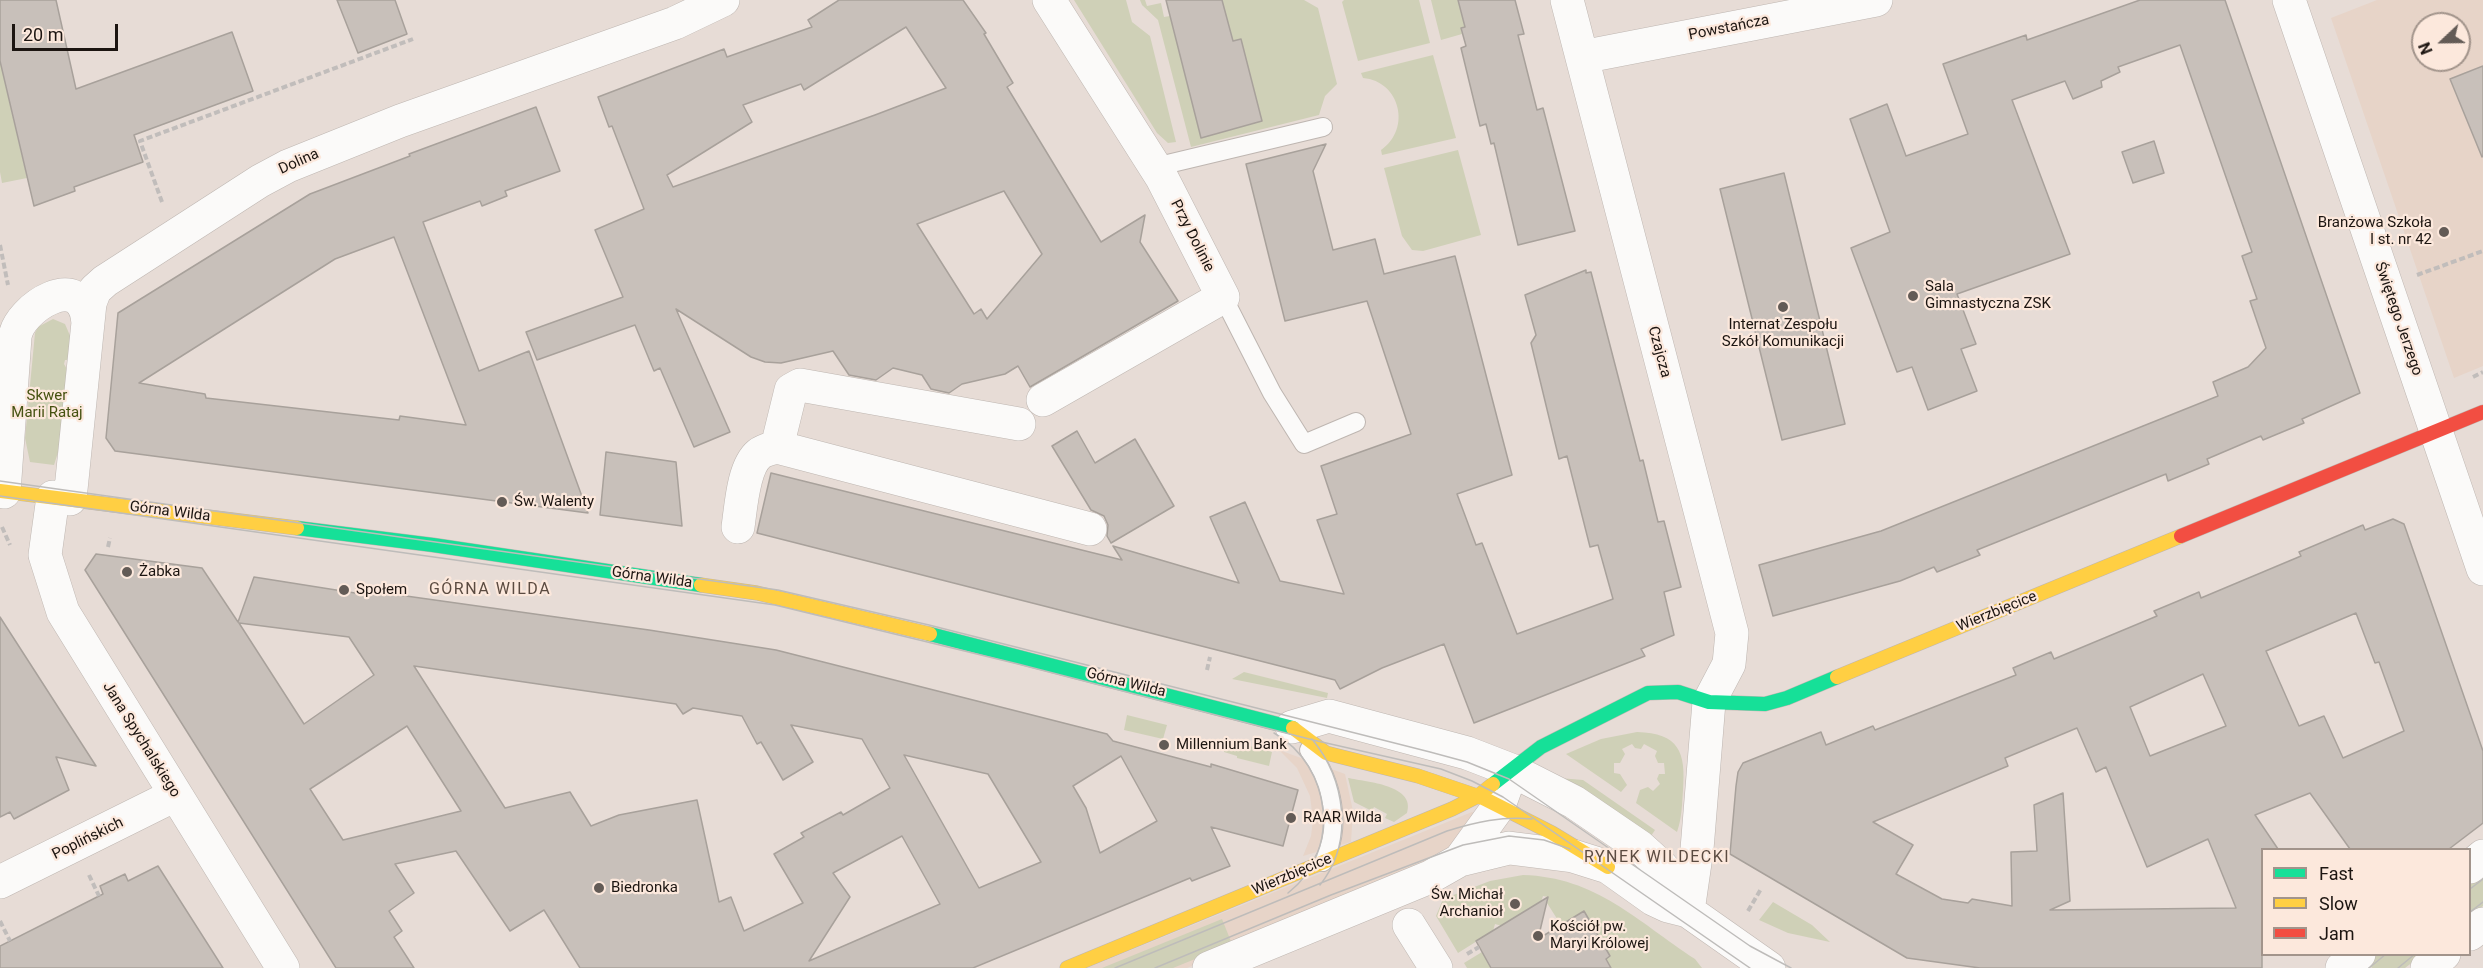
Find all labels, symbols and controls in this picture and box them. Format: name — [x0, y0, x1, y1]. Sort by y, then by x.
street label: Powstańcza — [1687, 11, 1771, 45]
scale bar — [15, 12, 122, 50]
north arrow — [2411, 12, 2471, 72]
text: 20 m — [23, 24, 63, 45]
text: N — [2415, 39, 2437, 57]
street label: Dolina — [276, 145, 322, 179]
street label: Przy Dolinie — [1166, 197, 1218, 275]
place label: Branżowa Szkoła I st. nr 42 — [2318, 214, 2432, 249]
marker: Branżowa Szkoła I st. nr 42 — [2437, 225, 2451, 239]
street label: Świętego Jerzego — [2370, 260, 2426, 378]
place label: Sala Gimnastyczna ZSK — [1925, 278, 2051, 313]
marker: Sala Gimnastyczna ZSK — [1906, 289, 1920, 303]
marker: Internat Zespołu Szkół Komunikacji — [1776, 300, 1790, 314]
place label: Internat Zespołu Szkół Komunikacji — [1722, 316, 1844, 351]
street label: Czajcza — [1644, 324, 1674, 380]
park label: Skwer Marii Rataj — [11, 387, 83, 422]
place label: Św. Walenty — [514, 493, 594, 511]
marker: Św. Walenty — [495, 495, 509, 509]
street label: Górna Wilda — [129, 498, 211, 526]
place label: Żabka — [139, 563, 180, 581]
street label: Górna Wilda — [611, 563, 693, 593]
marker: Żabka — [120, 565, 134, 579]
district label: GÓRNA WILDA — [429, 580, 551, 600]
place label: Społem — [356, 581, 407, 599]
marker: Społem — [337, 583, 351, 597]
street label: Wierzbięcice — [1954, 588, 2040, 636]
street label: Górna Wilda — [1084, 664, 1168, 702]
street label: Jana Spychalskiego — [98, 679, 184, 801]
place label: Millennium Bank — [1176, 736, 1287, 754]
marker: Millennium Bank — [1157, 738, 1171, 752]
place label: RAAR Wilda — [1303, 809, 1382, 827]
marker: RAAR Wilda — [1284, 811, 1298, 825]
street label: Poplińskich — [49, 814, 127, 864]
district label: RYNEK WILDECKI — [1584, 848, 1730, 868]
legend — [2261, 848, 2471, 956]
street label: Wierzbięcice — [1249, 850, 1335, 900]
text: Fast — [2319, 863, 2354, 884]
place label: Biedronka — [611, 879, 678, 897]
marker: Biedronka — [592, 881, 606, 895]
place label: Św. Michał Archanioł — [1431, 886, 1503, 921]
text: Slow — [2319, 893, 2358, 914]
marker: Św. Michał Archanioł — [1508, 897, 1522, 911]
place label: Kościół pw. Maryi Królowej — [1550, 918, 1649, 953]
text: Jam — [2319, 923, 2355, 944]
marker: Kościół pw. Maryi Królowej — [1531, 929, 1545, 943]

